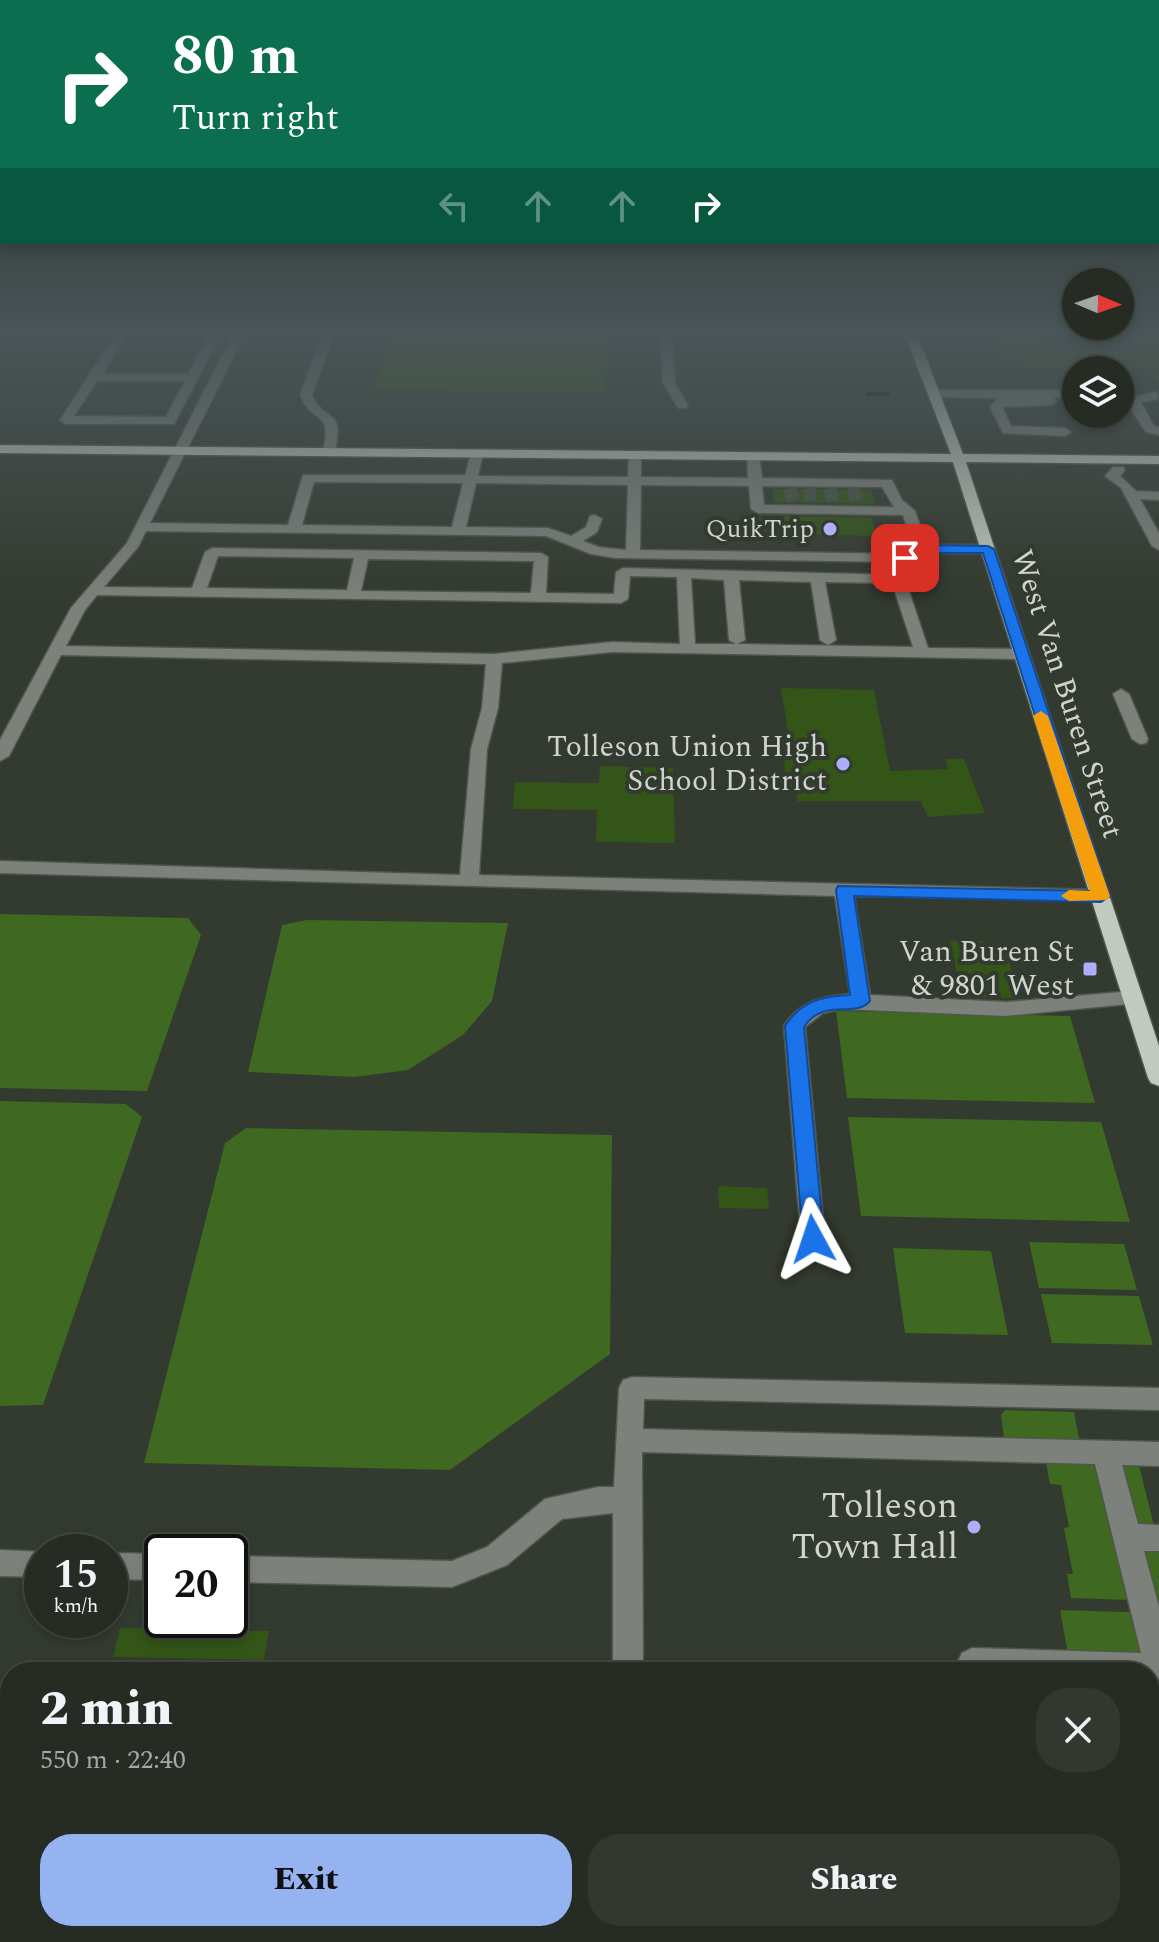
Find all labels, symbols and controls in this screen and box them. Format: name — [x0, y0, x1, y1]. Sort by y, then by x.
text: 80 m — [172, 14, 299, 99]
icon: right — [40, 32, 144, 136]
text: Turn right — [172, 91, 339, 146]
icon: left — [432, 184, 476, 228]
icon: ahead — [516, 184, 560, 228]
icon: ahead — [600, 184, 644, 228]
icon: right — [684, 184, 728, 228]
north arrow — [1062, 268, 1134, 340]
map controls — [1062, 268, 1134, 428]
button: layers — [1062, 356, 1134, 428]
place label: QuikTrip — [706, 509, 814, 549]
marker: QuikTrip — [821, 520, 839, 538]
pin — [871, 524, 939, 592]
icon: arrive — [883, 536, 927, 580]
street label: West Van Buren Street — [999, 544, 1135, 844]
place label: Tolleson Union High School District — [547, 724, 827, 804]
marker: Tolleson Union High School District — [834, 755, 852, 773]
place label: Van Buren St & 9801 West — [899, 929, 1074, 1009]
marker: Van Buren St & 9801 West — [1081, 960, 1099, 978]
position arrow — [771, 1197, 855, 1281]
place label: Tolleson Town Hall — [791, 1479, 958, 1575]
marker: Tolleson Town Hall — [965, 1518, 983, 1536]
speed limit sign: 20 — [144, 1534, 248, 1638]
text: 15 — [54, 1545, 98, 1606]
text: km/h — [54, 1591, 99, 1621]
text: 2 min — [40, 1673, 173, 1746]
button: close — [1036, 1688, 1120, 1772]
text: 550 m · 22:40 — [40, 1740, 186, 1780]
button: Exit — [40, 1834, 572, 1926]
button: Share — [588, 1834, 1120, 1926]

